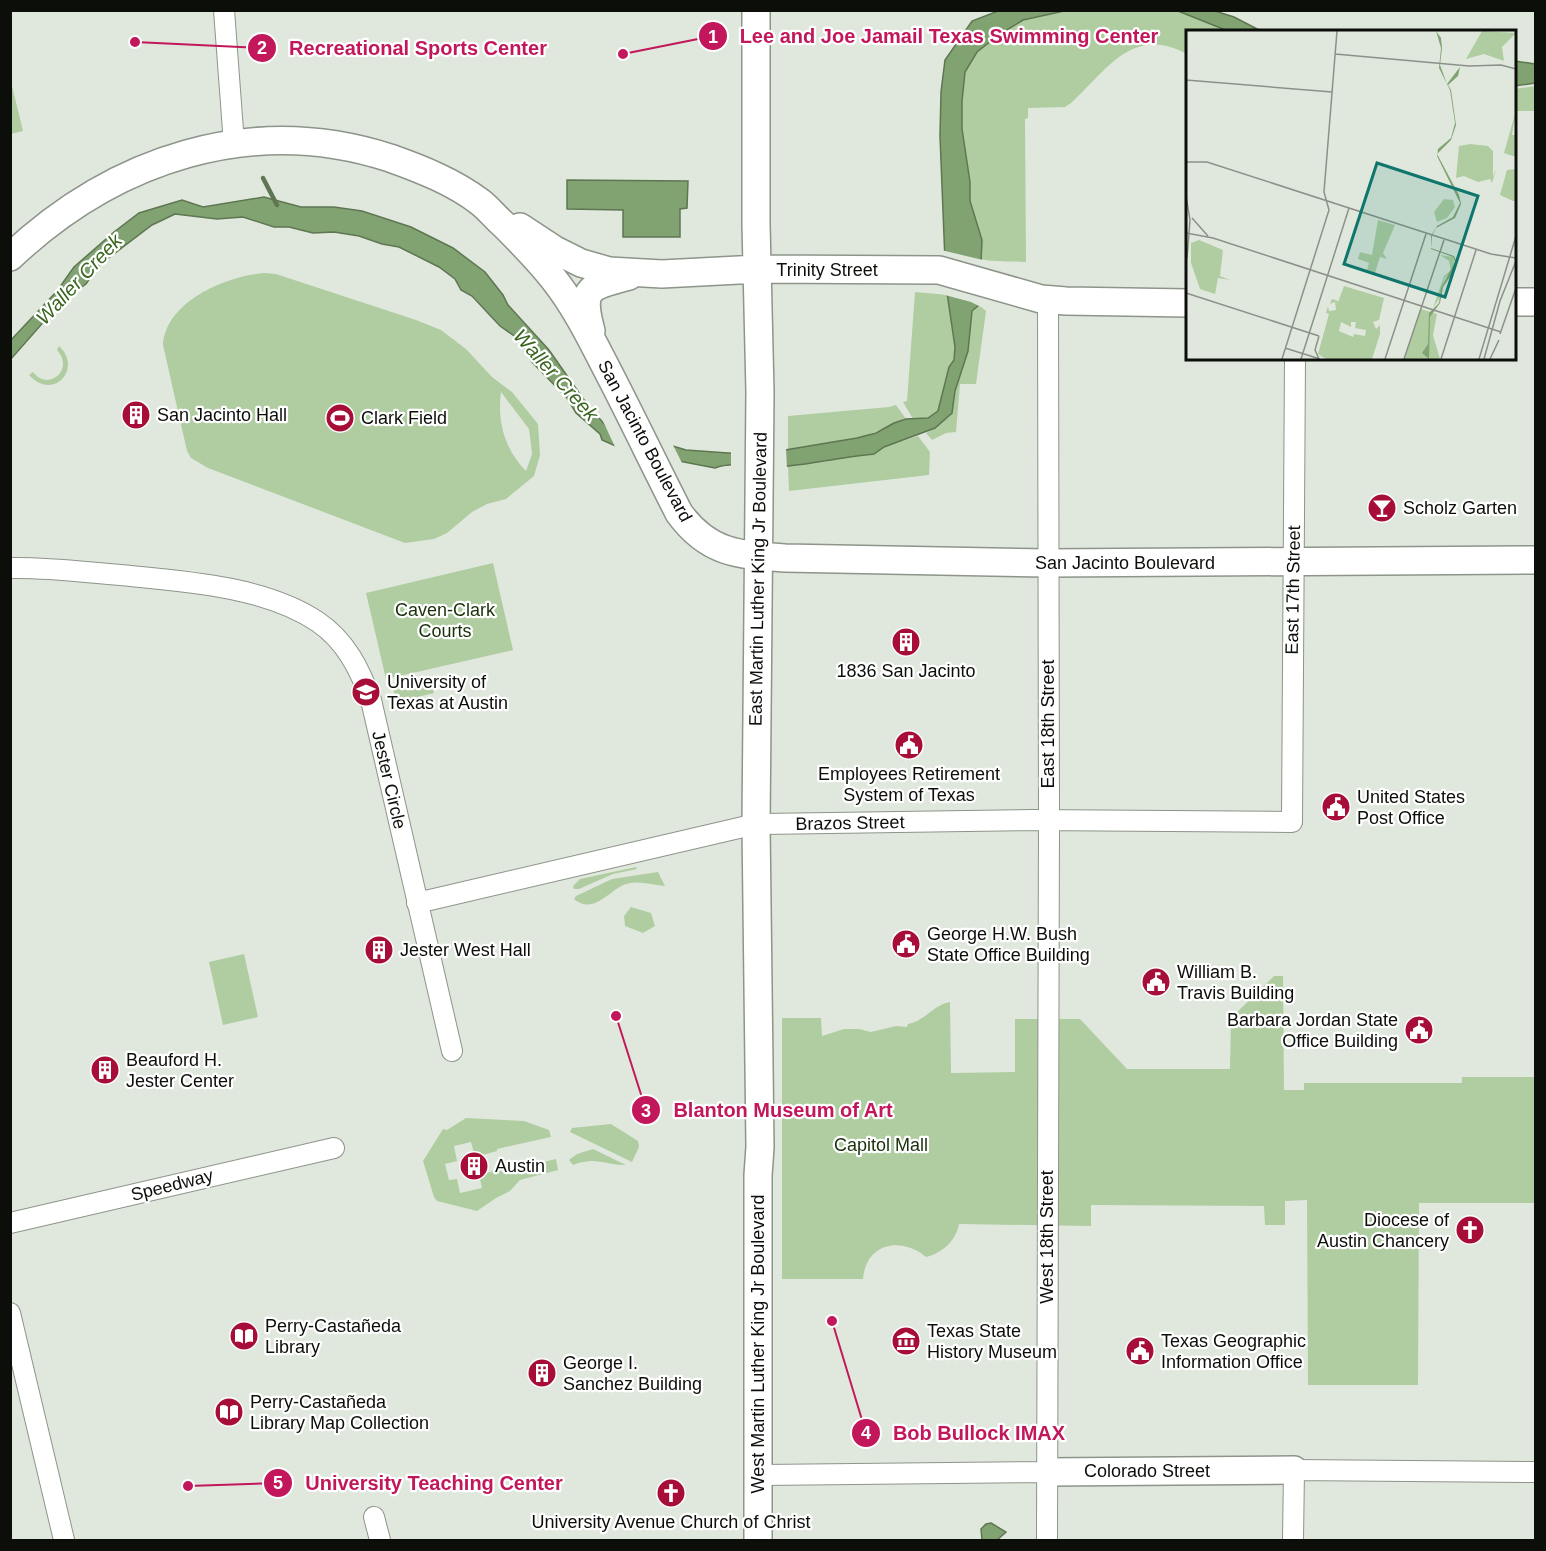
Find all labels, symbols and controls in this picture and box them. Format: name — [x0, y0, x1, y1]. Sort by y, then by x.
callout: Lee and Joe Jamail Texas Swimming Center — [698, 17, 1170, 55]
text: Lee and Joe Jamail Texas Swimming Center — [740, 25, 1159, 47]
text: 1 — [708, 27, 718, 47]
callout: Recreational Sports Center — [247, 29, 558, 67]
inset map — [1186, 30, 1516, 360]
text: Recreational Sports Center — [289, 37, 547, 59]
text: 2 — [257, 38, 267, 58]
water label: Waller Creek — [32, 229, 127, 329]
street label: Trinity Street — [776, 260, 878, 280]
water label: Waller Creek — [509, 325, 603, 426]
street label: San Jacinto Boulevard — [594, 357, 696, 525]
building icon: San Jacinto Hall — [120, 399, 152, 431]
sports icon: Clark Field — [324, 402, 356, 434]
place label: San Jacinto Hall — [157, 405, 287, 425]
place label: Clark Field — [361, 408, 447, 428]
street label: East Martin Luther King Jr Boulevard — [745, 432, 771, 726]
bar icon: Scholz Garten — [1366, 492, 1398, 524]
place label: Scholz Garten — [1403, 498, 1517, 518]
street label: East 17th Street — [1282, 525, 1304, 655]
street label: San Jacinto Boulevard — [1035, 553, 1215, 573]
park label: Caven-Clark Courts — [395, 600, 496, 641]
building icon: 1836 San Jacinto — [890, 626, 922, 658]
street label: East 18th Street — [1038, 659, 1058, 789]
place label: 1836 San Jacinto — [836, 661, 976, 681]
place label: University of Texas at Austin — [387, 672, 508, 713]
school or university icon: University of Texas at Austin — [350, 676, 382, 708]
street label: Jester Circle — [368, 729, 410, 831]
public building icon: Employees Retirement System of Texas — [893, 729, 925, 761]
place label: Employees Retirement System of Texas — [818, 764, 1000, 805]
place label: United States Post Office — [1357, 787, 1465, 828]
public building icon: United States Post Office — [1320, 791, 1352, 823]
street label: Brazos Street — [795, 812, 905, 834]
place label: George H.W. Bush State Office Building — [927, 924, 1090, 965]
public building icon: George H.W. Bush State Office Building — [890, 928, 922, 960]
building icon: Jester West Hall — [363, 934, 395, 966]
place label: Jester West Hall — [400, 940, 531, 960]
place label: William B. Travis Building — [1177, 962, 1294, 1003]
public building icon: William B. Travis Building — [1140, 966, 1172, 998]
place label: Barbara Jordan State Office Building — [1227, 1010, 1398, 1051]
public building icon: Barbara Jordan State Office Building — [1403, 1014, 1435, 1046]
place label: Beauford H. Jester Center — [126, 1050, 234, 1091]
building icon: Beauford H. Jester Center — [89, 1054, 121, 1086]
callout: Blanton Museum of Art — [631, 1091, 905, 1129]
text: Blanton Museum of Art — [673, 1099, 893, 1121]
text: 3 — [641, 1101, 651, 1121]
park label: Capitol Mall — [834, 1135, 928, 1155]
building icon: Austin — [458, 1150, 490, 1182]
place label: Austin — [495, 1156, 545, 1176]
street label: Speedway — [129, 1165, 215, 1205]
street label: West 18th Street — [1037, 1170, 1057, 1304]
street label: West Martin Luther King Jr Boulevard — [748, 1195, 768, 1493]
place label: Diocese of Austin Chancery — [1317, 1210, 1450, 1251]
church icon: Diocese of Austin Chancery — [1454, 1214, 1486, 1246]
place label: Perry-Castañeda Library — [265, 1316, 402, 1357]
library icon: Perry-Castañeda Library — [228, 1320, 260, 1352]
place label: Texas State History Museum — [927, 1321, 1057, 1362]
museum icon: Texas State History Museum — [890, 1325, 922, 1357]
place label: Texas Geographic Information Office — [1161, 1331, 1306, 1372]
public building icon: Texas Geographic Information Office — [1124, 1335, 1156, 1367]
place label: George I. Sanchez Building — [563, 1353, 702, 1394]
building icon: George I. Sanchez Building — [526, 1357, 558, 1389]
place label: Perry-Castañeda Library Map Collection — [250, 1392, 429, 1433]
library icon: Perry-Castañeda Library Map Collection — [213, 1396, 245, 1428]
callout: Bob Bullock IMAX — [851, 1414, 1077, 1452]
text: Bob Bullock IMAX — [893, 1422, 1066, 1444]
text: 4 — [861, 1423, 871, 1443]
street label: Colorado Street — [1084, 1461, 1210, 1481]
callout: University Teaching Center — [263, 1464, 574, 1502]
text: University Teaching Center — [305, 1472, 563, 1494]
text: 5 — [273, 1473, 283, 1493]
church icon: University Avenue Church of Christ — [655, 1477, 687, 1509]
place label: University Avenue Church of Christ — [532, 1512, 810, 1532]

